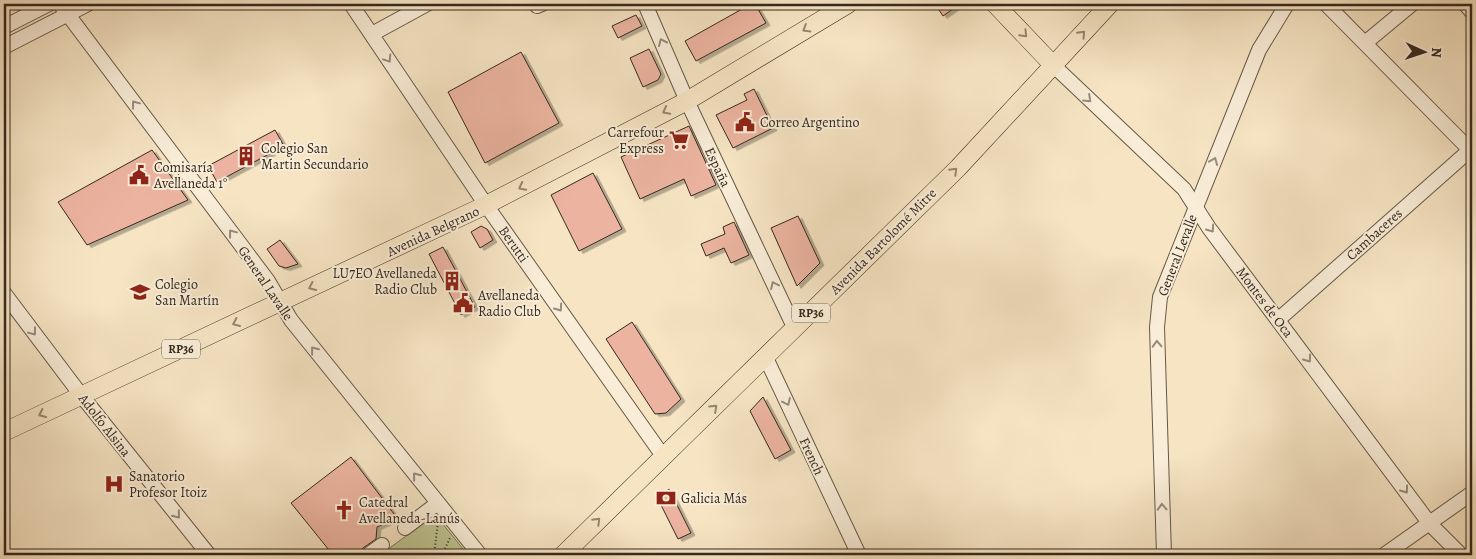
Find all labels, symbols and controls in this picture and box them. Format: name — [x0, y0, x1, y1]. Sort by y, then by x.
one-way arrow — [803, 22, 812, 32]
north arrow — [1398, 28, 1448, 78]
one-way arrow — [1018, 29, 1027, 38]
one-way arrow — [1076, 31, 1085, 40]
one-way arrow — [657, 38, 668, 47]
text: N — [1427, 47, 1446, 58]
one-way arrow — [382, 53, 392, 62]
one-way arrow — [1083, 93, 1092, 102]
one-way arrow — [132, 101, 140, 110]
one-way arrow — [662, 105, 671, 115]
public building icon: Correo Argentino — [734, 111, 756, 133]
place label: Correo Argentino — [760, 113, 860, 132]
place label: Carrefour Express — [608, 123, 665, 158]
supermarket icon: Carrefour Express — [668, 129, 690, 151]
place label: Colegio San Martin Secundario — [261, 139, 369, 174]
street label: España — [700, 144, 735, 191]
building icon: Colegio San Martin Secundario — [235, 145, 257, 167]
one-way arrow — [1208, 157, 1218, 166]
place label: Comisaría Avellaneda 1° — [153, 158, 227, 193]
public building icon: Comisaría Avellaneda 1° — [128, 164, 150, 186]
one-way arrow — [949, 168, 958, 177]
one-way arrow — [518, 181, 527, 191]
street label: Avenida Bartolomé Mitre — [825, 184, 941, 299]
street label: Avenida Belgrano — [383, 202, 483, 262]
street label: Cambaceres — [1342, 204, 1407, 265]
street label: General Levalle — [1153, 212, 1202, 299]
street label: Berutti — [494, 222, 533, 266]
one-way arrow — [1205, 224, 1214, 233]
one-way arrow — [229, 229, 238, 239]
street label: General Lavalle — [234, 242, 298, 324]
street label: Montes de Oca — [1232, 263, 1298, 342]
place label: LU7EO Avellaneda Radio Club — [333, 264, 437, 299]
building icon: LU7EO Avellaneda Radio Club — [441, 270, 463, 292]
place label: Colegio San Martín — [155, 275, 219, 310]
school or university icon: Colegio San Martín — [129, 281, 151, 303]
one-way arrow — [308, 281, 317, 291]
one-way arrow — [770, 281, 780, 290]
place label: Avellaneda Radio Club — [477, 286, 541, 321]
public building icon: Avellaneda Radio Club — [452, 292, 474, 314]
one-way arrow — [553, 303, 562, 312]
road number: RP36 — [792, 304, 830, 322]
one-way arrow — [232, 316, 241, 327]
one-way arrow — [27, 326, 36, 336]
road number: RP36 — [162, 339, 200, 358]
one-way arrow — [1152, 340, 1163, 348]
one-way arrow — [311, 346, 320, 355]
one-way arrow — [1302, 353, 1311, 363]
street label: Adolfo Alsina — [73, 389, 135, 461]
one-way arrow — [780, 397, 791, 406]
one-way arrow — [708, 405, 717, 414]
one-way arrow — [39, 407, 48, 417]
street label: French — [795, 434, 829, 479]
place label: Sanatorio Profesor Itoiz — [129, 467, 207, 502]
hospital icon: Sanatorio Profesor Itoiz — [103, 473, 125, 495]
one-way arrow — [414, 473, 422, 482]
one-way arrow — [1399, 484, 1408, 494]
bank icon: Galicia Más — [655, 487, 677, 509]
place label: Galicia Más — [681, 489, 747, 508]
place label: Catedral Avellaneda-Lanús — [358, 493, 460, 528]
church icon: Catedral Avellaneda-Lanús — [333, 499, 355, 521]
one-way arrow — [1157, 502, 1167, 510]
one-way arrow — [172, 510, 181, 519]
one-way arrow — [592, 518, 601, 527]

